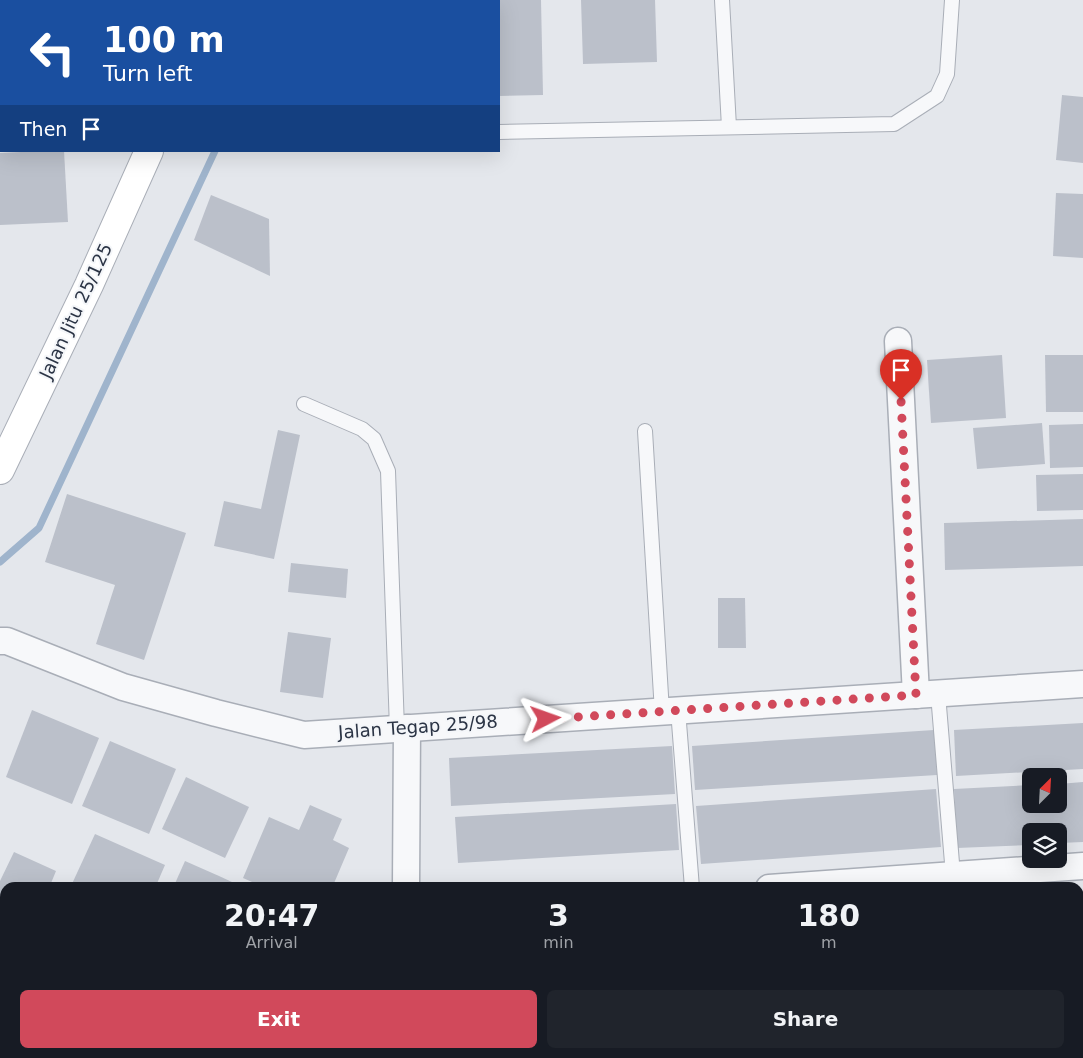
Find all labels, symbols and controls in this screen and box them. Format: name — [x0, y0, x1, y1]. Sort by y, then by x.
icon: left — [20, 20, 85, 85]
text: 100 m — [103, 20, 225, 60]
text: Turn left — [103, 61, 192, 86]
icon: arrive — [77, 115, 105, 143]
text: Then — [20, 118, 67, 140]
street label: Jalan Jitu 25/125 — [34, 240, 116, 383]
pin — [880, 349, 922, 400]
icon: arrive — [887, 356, 915, 384]
position arrow — [519, 692, 571, 744]
street label: Jalan Tegap 25/98 — [336, 710, 499, 743]
north arrow — [1022, 768, 1068, 812]
map controls — [1022, 768, 1067, 868]
button: layers — [1022, 823, 1067, 868]
text: 20:47 — [224, 898, 319, 933]
text: 3 — [548, 898, 569, 933]
text: 180 — [797, 898, 860, 933]
text: Arrival — [246, 933, 298, 952]
text: min — [543, 933, 574, 952]
text: m — [821, 933, 837, 952]
button: Exit — [20, 990, 537, 1048]
button: Share — [547, 990, 1064, 1048]

